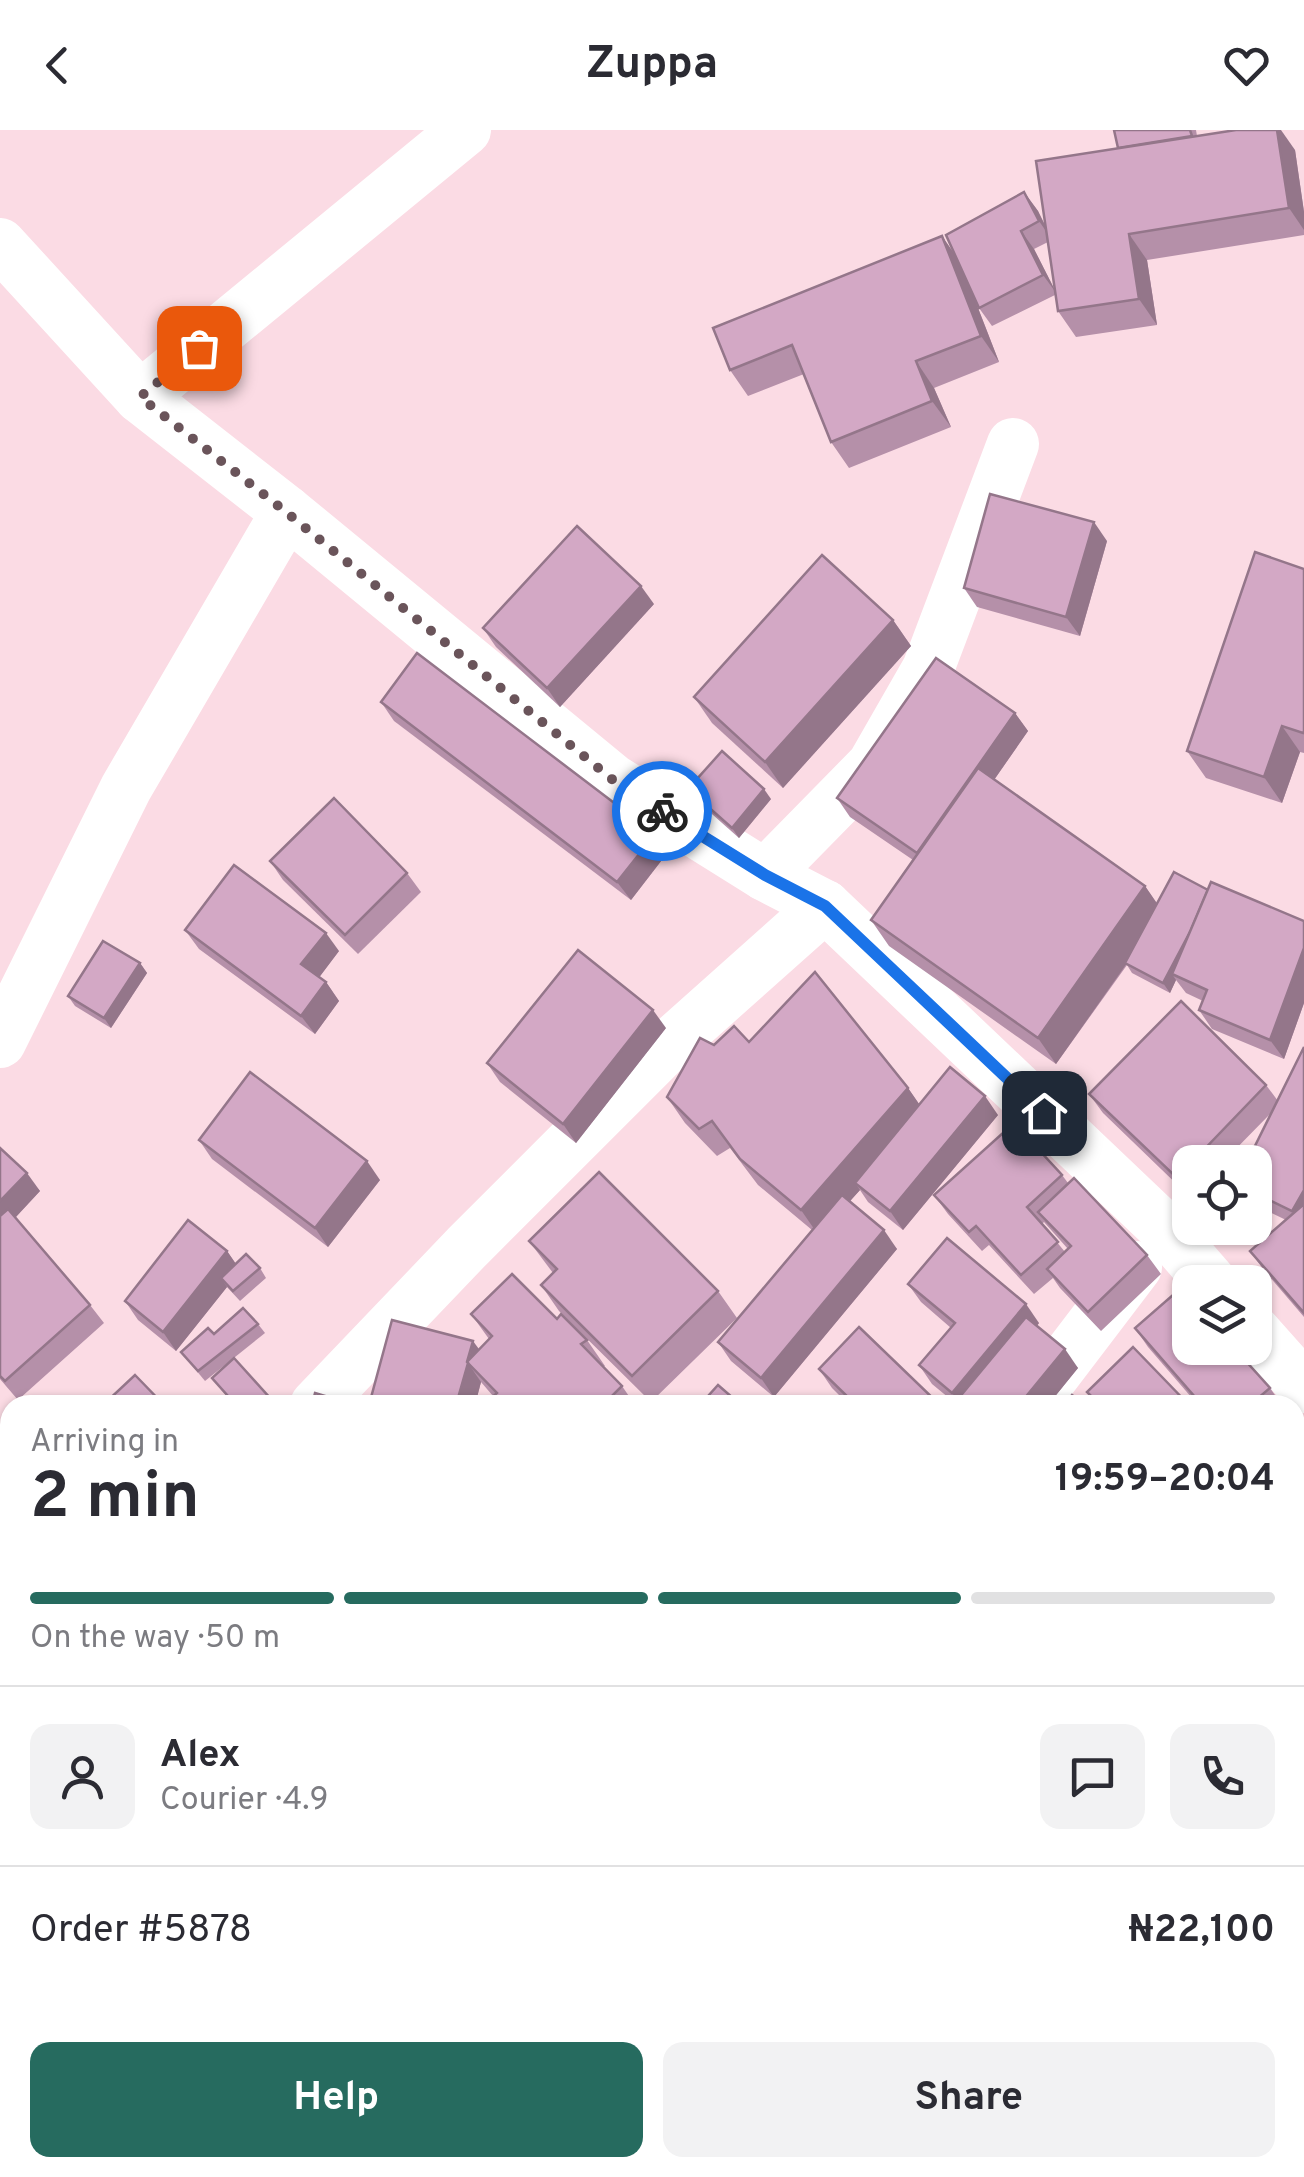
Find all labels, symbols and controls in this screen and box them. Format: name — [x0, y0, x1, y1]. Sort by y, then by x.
text: Zuppa — [586, 37, 718, 94]
icon: back — [30, 38, 85, 93]
icon: heart — [1219, 38, 1274, 93]
pin — [157, 306, 242, 391]
icon: bag — [172, 321, 227, 376]
courier — [612, 761, 712, 861]
icon: bike — [635, 784, 690, 839]
pin — [1002, 1071, 1087, 1156]
icon: home — [1017, 1086, 1072, 1141]
map controls — [1172, 1145, 1272, 1365]
button: locate — [1172, 1145, 1272, 1245]
button: layers — [1172, 1265, 1272, 1365]
text: Arriving in — [30, 1423, 179, 1463]
text: 19:59–20:04 — [1055, 1456, 1275, 1505]
text: 2 min — [30, 1459, 200, 1541]
text: On the way · 50 m — [30, 1619, 280, 1659]
button: person — [30, 1724, 135, 1829]
button: chat — [1040, 1724, 1145, 1829]
button: phone — [1170, 1724, 1275, 1829]
text: Alex — [160, 1732, 240, 1781]
text: Courier · 4.9 — [160, 1781, 329, 1821]
text: Order #5878 — [30, 1907, 252, 1956]
text: ₦22,100 — [1128, 1907, 1275, 1956]
button: Help — [30, 2042, 643, 2157]
button: Share — [663, 2042, 1275, 2157]

